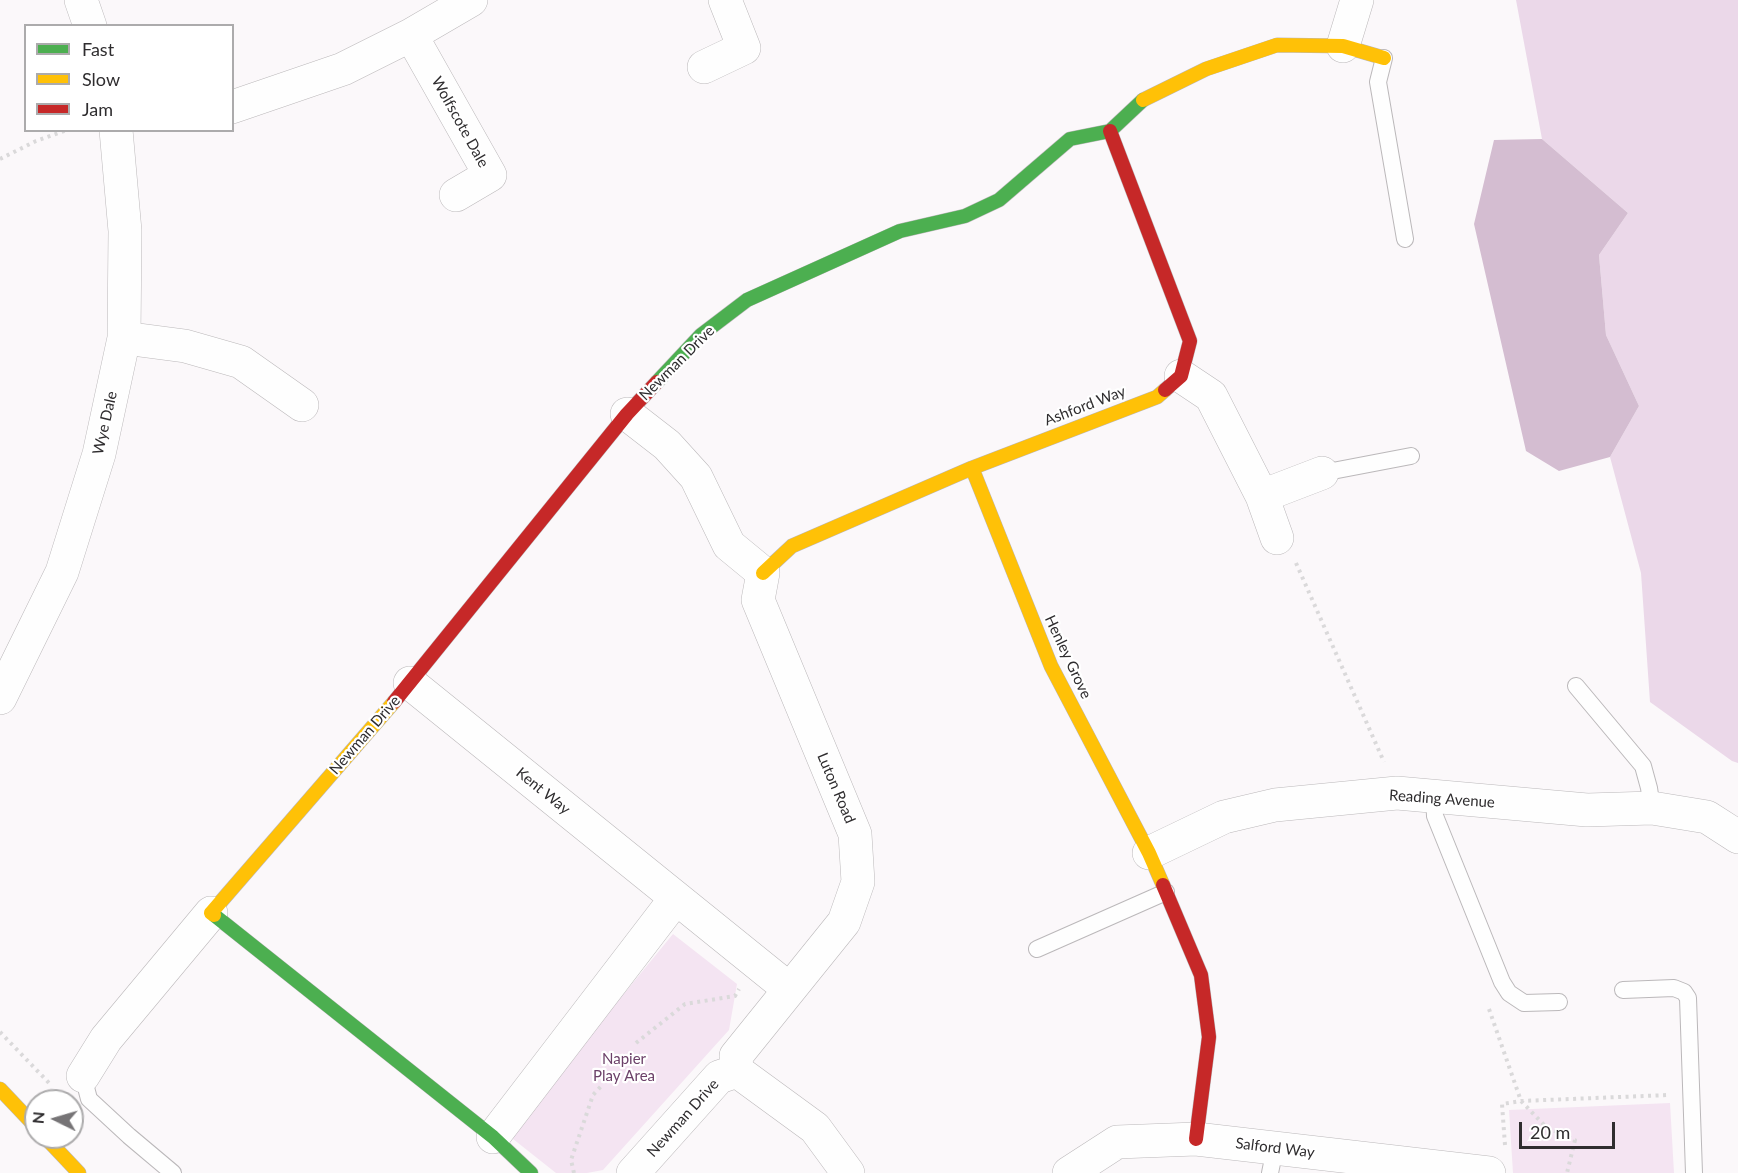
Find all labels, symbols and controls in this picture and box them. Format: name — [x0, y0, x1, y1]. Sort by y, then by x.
legend — [24, 24, 234, 132]
text: Fast — [82, 38, 114, 60]
text: Slow — [82, 68, 120, 90]
street label: Wolfscote Dale — [428, 73, 492, 171]
text: Jam — [82, 98, 113, 120]
street label: Newman Drive — [636, 322, 718, 404]
street label: Ashford Way — [1042, 382, 1128, 430]
street label: Wye Dale — [89, 389, 121, 457]
street label: Henley Grove — [1041, 612, 1095, 702]
street label: Newman Drive — [326, 692, 404, 778]
street label: Luton Road — [813, 750, 859, 826]
street label: Kent Way — [512, 764, 574, 818]
street label: Reading Avenue — [1389, 786, 1495, 812]
park label: Napier Play Area — [593, 1050, 655, 1085]
street label: Newman Drive — [643, 1075, 723, 1161]
north arrow — [24, 1089, 84, 1149]
scale bar — [1522, 1110, 1618, 1148]
text: N — [28, 1111, 48, 1125]
text: 20 m — [1530, 1121, 1570, 1143]
street label: Salford Way — [1234, 1134, 1316, 1162]

